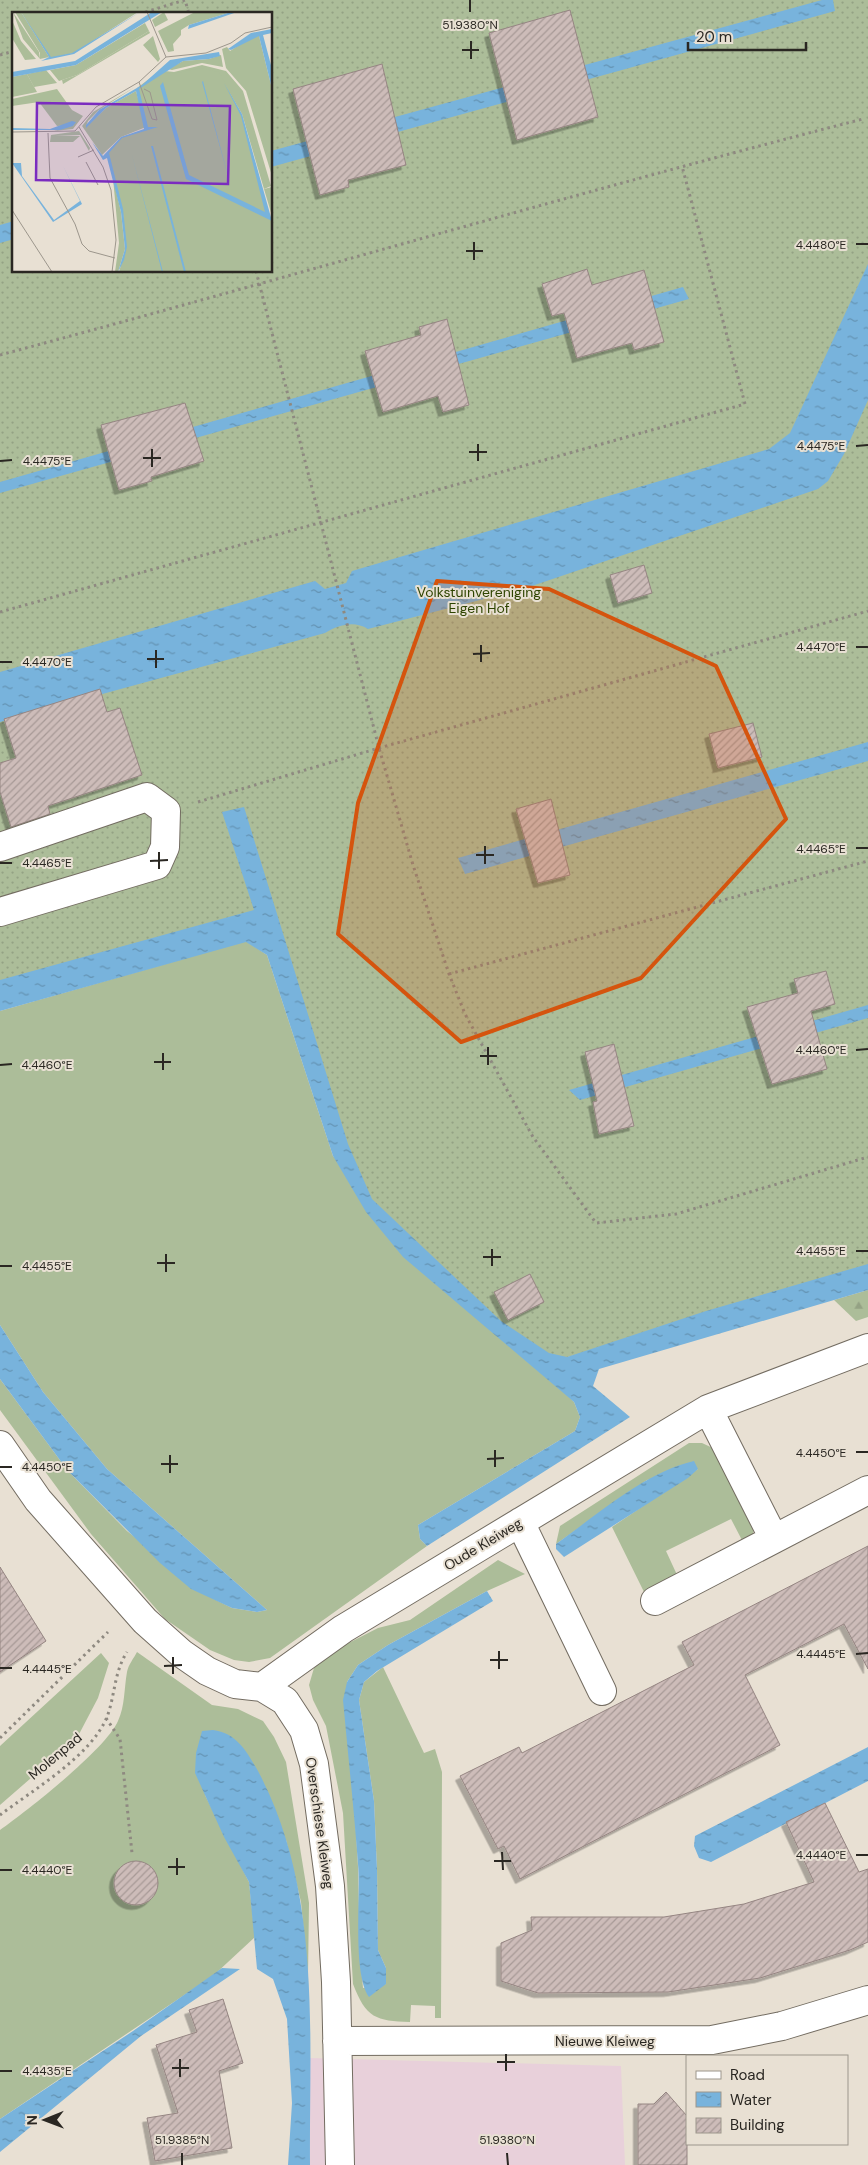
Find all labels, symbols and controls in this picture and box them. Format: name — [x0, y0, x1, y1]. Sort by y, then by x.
inset map — [12, 12, 272, 272]
text: 51.9380°N — [442, 17, 498, 33]
scale bar — [688, 20, 806, 52]
text: 20 m — [696, 27, 732, 47]
text: 4.4480°E — [796, 237, 847, 253]
text: 4.4475°E — [797, 438, 845, 454]
text: 4.4475°E — [23, 453, 71, 469]
park label: Volkstuinvereniging Eigen Hof — [417, 583, 541, 617]
text: 4.4470°E — [796, 639, 846, 655]
text: 4.4470°E — [22, 654, 72, 670]
text: 4.4465°E — [796, 841, 846, 857]
text: 4.4465°E — [22, 855, 72, 871]
text: 4.4460°E — [796, 1042, 847, 1058]
text: 4.4460°E — [22, 1057, 73, 1073]
text: 4.4455°E — [796, 1243, 846, 1259]
text: 4.4455°E — [22, 1258, 72, 1274]
text: 4.4450°E — [796, 1445, 847, 1461]
text: 4.4450°E — [22, 1459, 73, 1475]
street label: Oude Kleiweg — [441, 1514, 526, 1574]
text: 4.4445°E — [796, 1646, 846, 1662]
text: 4.4445°E — [22, 1661, 72, 1677]
street label: Molenpad — [25, 1728, 85, 1784]
street label: Overschiese Kleiweg — [302, 1756, 338, 1890]
text: 4.4440°E — [796, 1847, 847, 1863]
text: 4.4440°E — [22, 1862, 73, 1878]
street label: Nieuwe Kleiweg — [555, 2032, 655, 2050]
legend — [686, 2055, 848, 2145]
text: 4.4435°E — [22, 2063, 72, 2079]
text: Road — [730, 2065, 765, 2085]
text: Water — [730, 2090, 772, 2110]
north arrow — [20, 2095, 70, 2145]
text: N — [23, 2115, 41, 2125]
text: Building — [730, 2115, 785, 2135]
text: 51.9385°N — [155, 2132, 209, 2148]
text: 51.9380°N — [479, 2132, 535, 2148]

